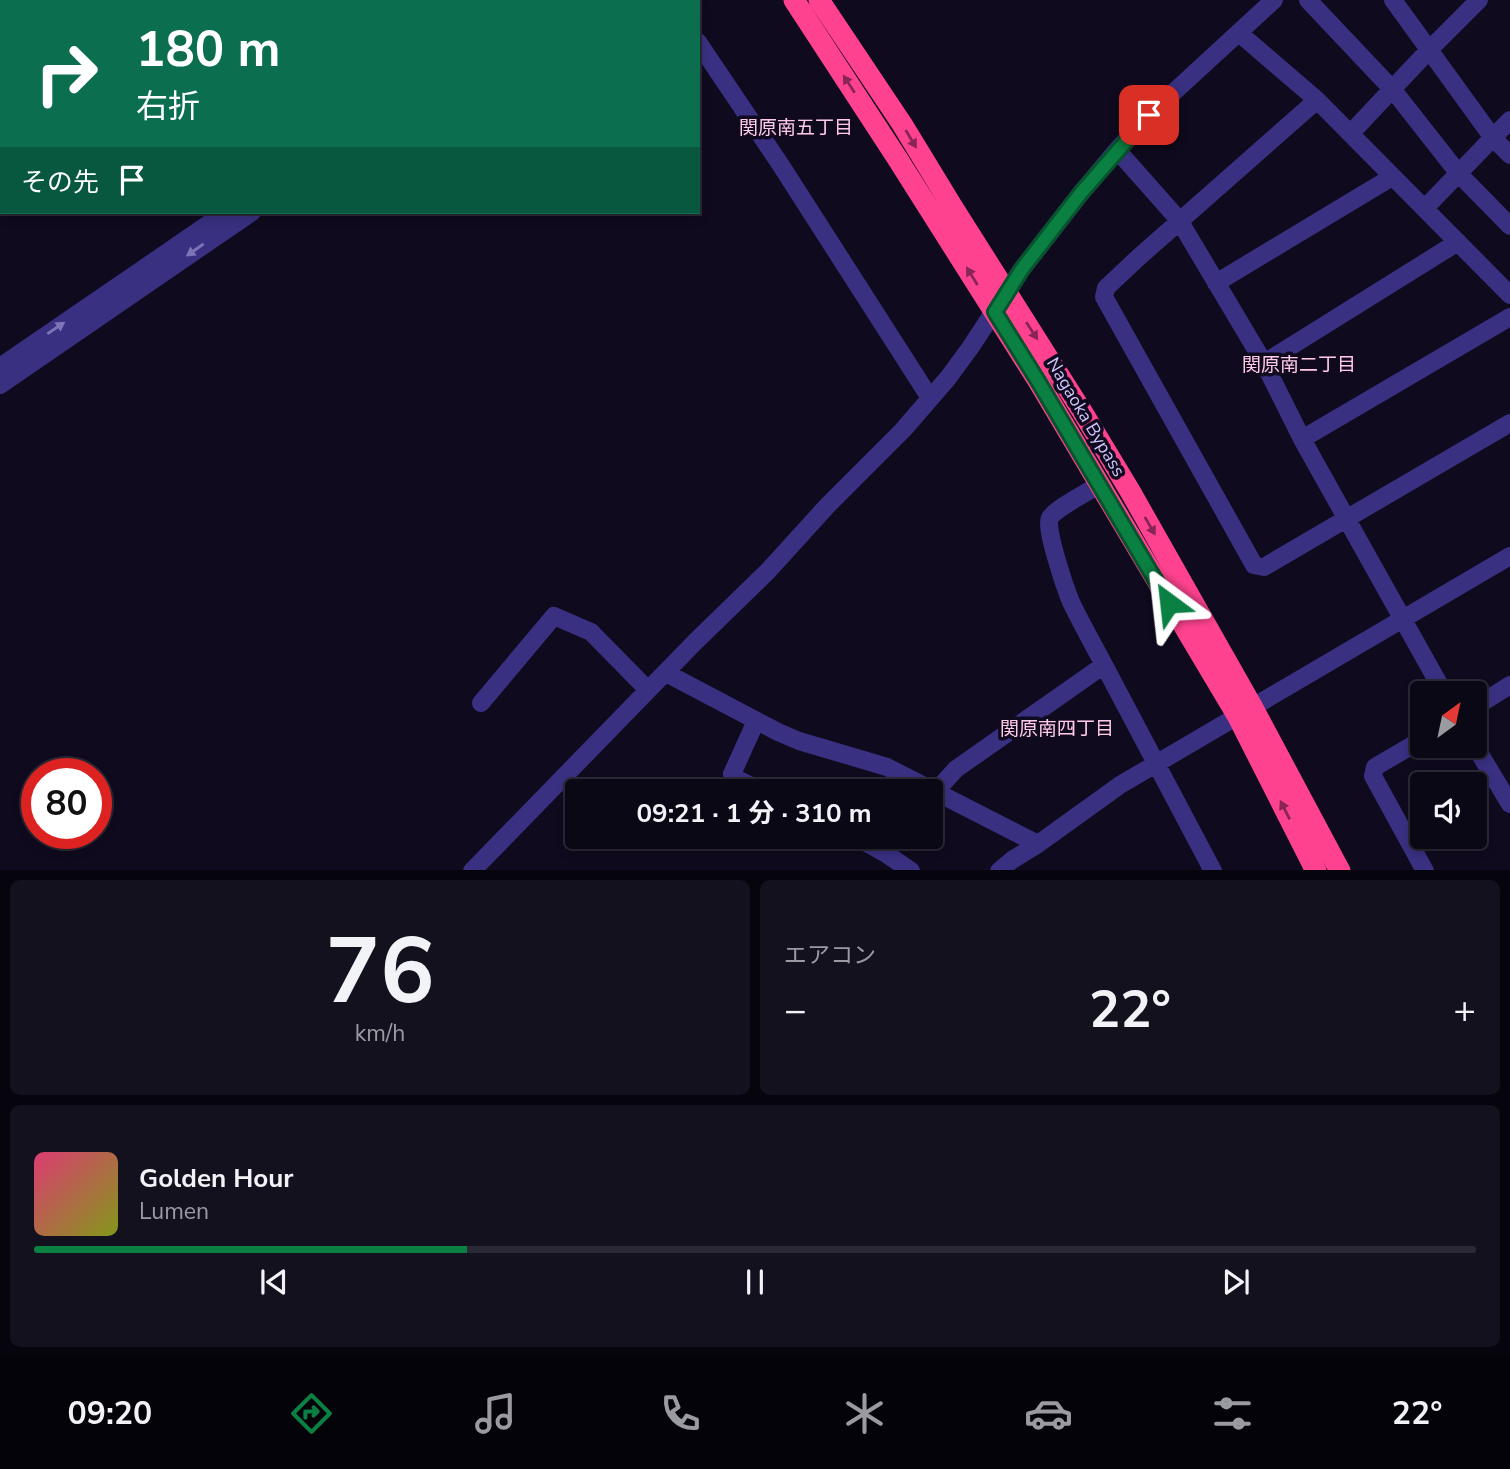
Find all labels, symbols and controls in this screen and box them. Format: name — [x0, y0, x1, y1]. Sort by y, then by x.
text: 180 m — [136, 16, 280, 83]
icon: right — [21, 28, 112, 119]
one-way arrow — [842, 75, 855, 94]
text: 右折 — [136, 85, 200, 128]
pin — [1119, 85, 1179, 145]
icon: arrive — [1130, 96, 1168, 134]
district label: 関原南五丁目 — [739, 115, 853, 141]
one-way arrow — [904, 129, 917, 148]
icon: arrive — [113, 161, 151, 199]
text: その先 — [21, 165, 99, 200]
one-way arrow — [186, 243, 204, 257]
one-way arrow — [965, 266, 978, 285]
one-way arrow — [47, 321, 65, 335]
one-way arrow — [1025, 322, 1038, 341]
district label: 関原南二丁目 — [1242, 352, 1356, 378]
street label: Nagaoka Bypass — [1041, 353, 1131, 481]
one-way arrow — [1144, 516, 1156, 535]
position arrow — [1132, 566, 1206, 640]
north arrow — [1410, 681, 1488, 758]
map controls — [1410, 681, 1487, 849]
district label: 関原南四丁目 — [1000, 716, 1114, 742]
speed limit sign: 80 — [21, 758, 112, 849]
button: sound — [1410, 772, 1487, 849]
text: 09:21 · 1 分 · 310 m — [636, 796, 872, 831]
one-way arrow — [1280, 800, 1291, 820]
text: 76 — [325, 910, 435, 1034]
text: エアコン — [784, 940, 876, 971]
text: 22° — [1089, 974, 1171, 1045]
text: − — [784, 985, 807, 1036]
text: + — [1453, 985, 1476, 1036]
text: km/h — [355, 1018, 405, 1049]
text: Golden Hour — [139, 1161, 294, 1196]
text: Lumen — [139, 1196, 209, 1227]
icon: previous — [255, 1263, 293, 1301]
icon: pause — [736, 1263, 774, 1301]
icon: next — [1217, 1263, 1255, 1301]
icon: directions — [287, 1389, 336, 1438]
icon: music — [471, 1389, 520, 1438]
icon: phone — [656, 1389, 705, 1438]
icon: climate — [840, 1389, 889, 1438]
icon: car — [1024, 1389, 1073, 1438]
icon: filters — [1208, 1389, 1257, 1438]
text: 09:20 — [68, 1392, 152, 1435]
text: 22° — [1392, 1392, 1442, 1435]

